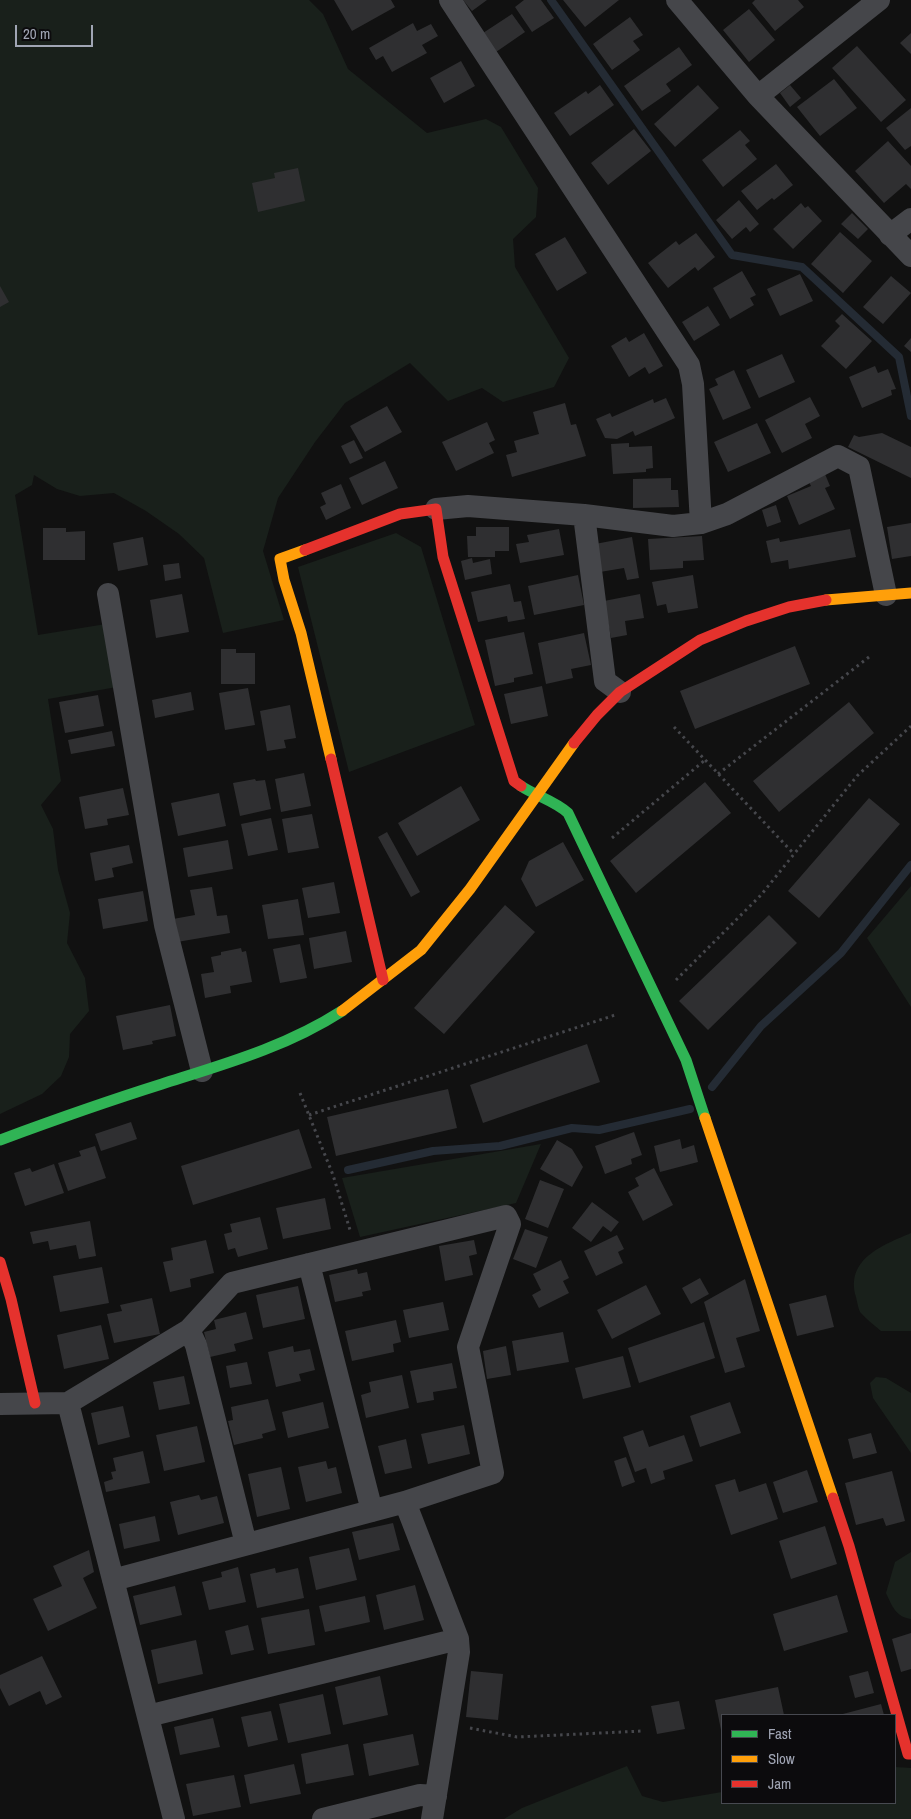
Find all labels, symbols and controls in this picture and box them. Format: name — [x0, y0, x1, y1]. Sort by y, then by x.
scale bar — [18, 15, 95, 47]
text: 20 m — [23, 23, 50, 44]
legend — [721, 1714, 896, 1804]
text: Fast — [768, 1723, 791, 1744]
text: Slow — [768, 1748, 795, 1769]
text: Jam — [768, 1773, 791, 1794]

